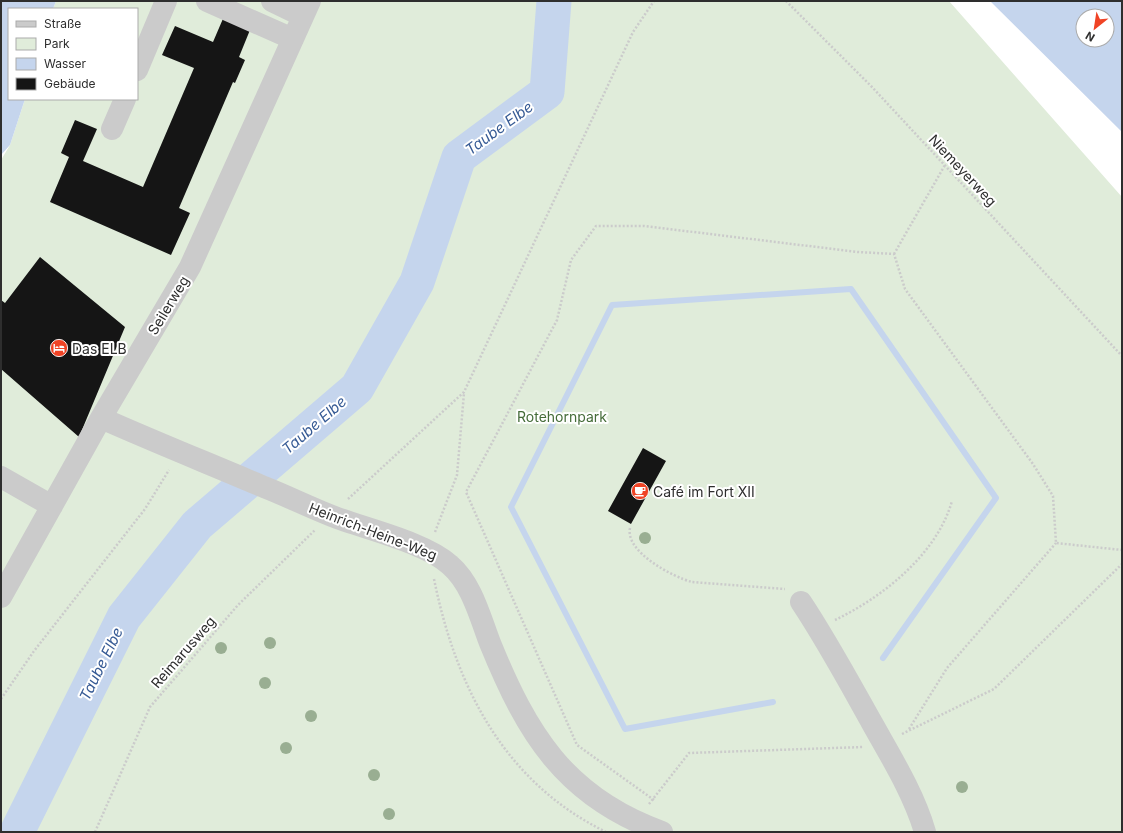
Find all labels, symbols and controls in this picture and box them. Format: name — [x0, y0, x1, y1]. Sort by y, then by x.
legend — [8, 8, 138, 100]
north arrow — [1075, 8, 1115, 48]
text: Straße — [44, 16, 81, 31]
text: N — [1083, 29, 1097, 45]
text: Park — [44, 36, 70, 51]
text: Wasser — [44, 56, 87, 71]
text: Gebäude — [44, 76, 96, 91]
water label: Taube Elbe — [461, 97, 537, 159]
street label: Niemeyerweg — [926, 131, 1000, 209]
street label: Seilerweg — [144, 273, 192, 337]
hotel icon: Das ELB — [49, 338, 69, 358]
place label: Das ELB — [72, 340, 127, 357]
water label: Taube Elbe — [278, 392, 350, 458]
park label: Rotehornpark — [517, 408, 607, 425]
cafe icon: Café im Fort XII — [630, 481, 650, 501]
place label: Café im Fort XII — [653, 483, 755, 500]
street label: Heinrich-Heine-Weg — [307, 499, 439, 563]
street label: Reimarusweg — [147, 613, 219, 691]
water label: Taube Elbe — [75, 624, 127, 704]

